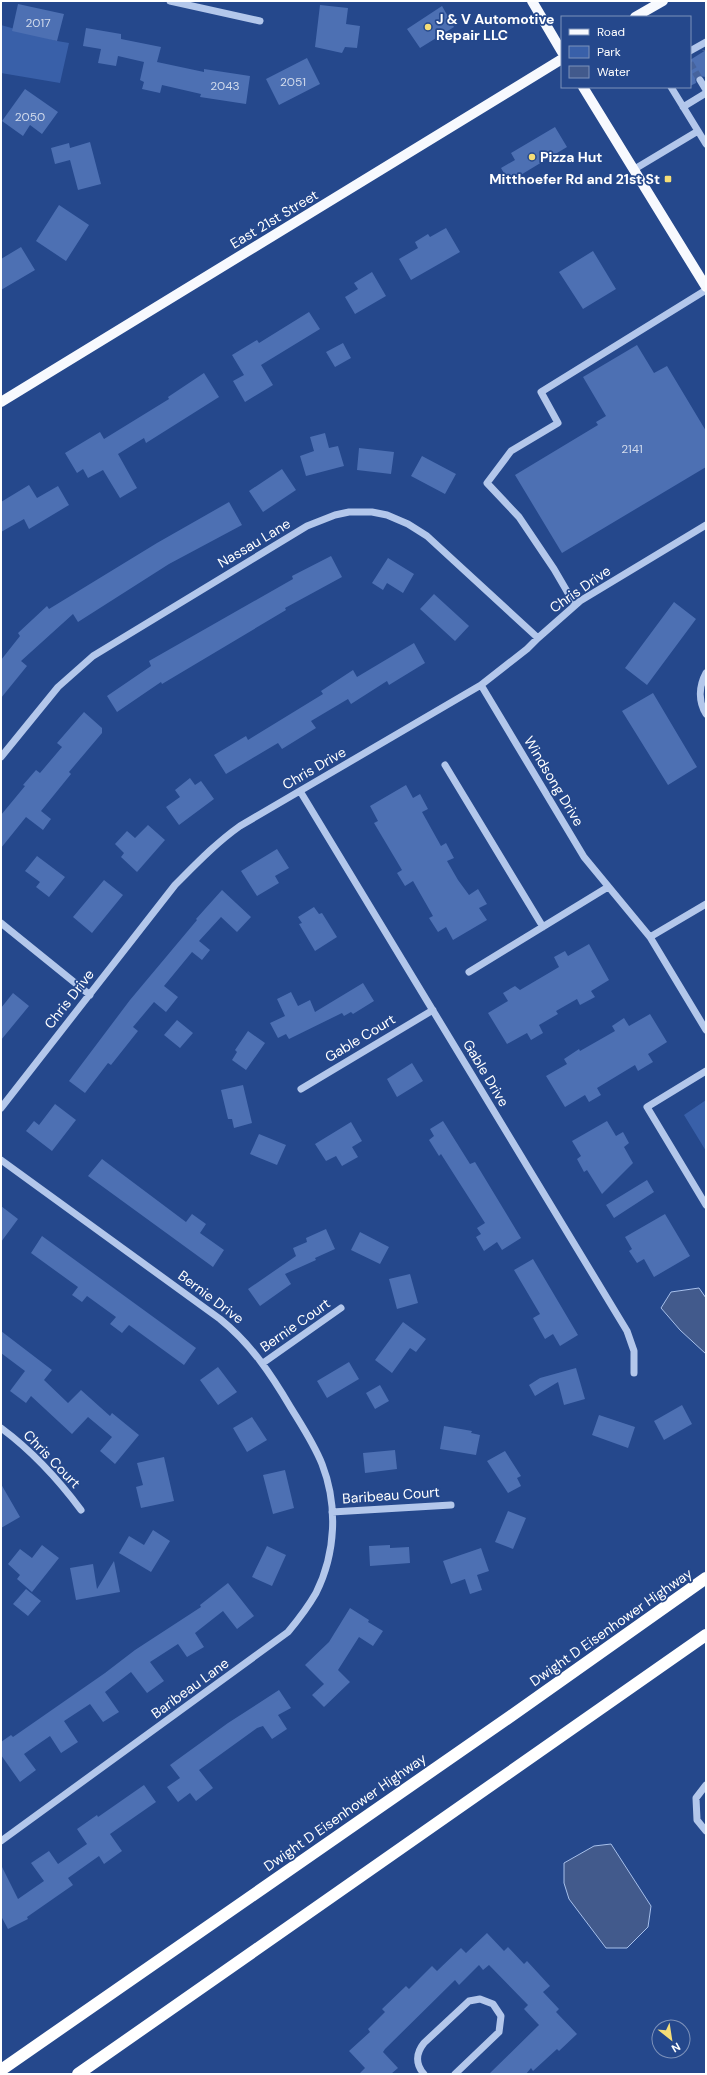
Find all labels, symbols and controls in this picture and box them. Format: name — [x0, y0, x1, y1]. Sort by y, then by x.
place label: J & V Automotive Repair LLC — [436, 10, 554, 44]
house number: 2017 — [25, 15, 51, 31]
legend — [561, 16, 691, 88]
marker: J & V Automotive Repair LLC — [423, 22, 433, 32]
text: Road — [597, 24, 625, 40]
text: Park — [597, 44, 621, 60]
text: Water — [597, 64, 631, 80]
house number: 2051 — [280, 74, 306, 90]
house number: 2043 — [210, 78, 240, 94]
house number: 2050 — [15, 109, 45, 125]
place label: Pizza Hut — [540, 148, 602, 166]
marker: Pizza Hut — [527, 152, 537, 162]
place label: Mitthoefer Rd and 21st St — [489, 170, 660, 188]
marker: Mitthoefer Rd and 21st St — [663, 174, 673, 184]
street label: East 21st Street — [227, 186, 321, 252]
house number: 2141 — [621, 441, 643, 457]
street label: Nassau Lane — [214, 514, 294, 572]
street label: Chris Drive — [546, 561, 614, 617]
street label: Windsong Drive — [520, 733, 588, 829]
street label: Chris Drive — [279, 743, 349, 793]
street label: Chris Drive — [40, 966, 98, 1032]
street label: Gable Court — [322, 1010, 398, 1066]
street label: Gable Drive — [459, 1036, 513, 1110]
street label: Bernie Drive — [175, 1266, 248, 1328]
street label: Bernie Court — [256, 1294, 334, 1356]
street label: Chris Court — [20, 1426, 84, 1492]
street label: Baribeau Court — [342, 1483, 440, 1507]
street label: Dwight D Eisenhower Highway — [526, 1564, 696, 1690]
street label: Baribeau Lane — [148, 1654, 232, 1722]
street label: Dwight D Eisenhower Highway — [260, 1749, 430, 1875]
north arrow — [651, 2019, 691, 2059]
text: N — [669, 2040, 683, 2056]

